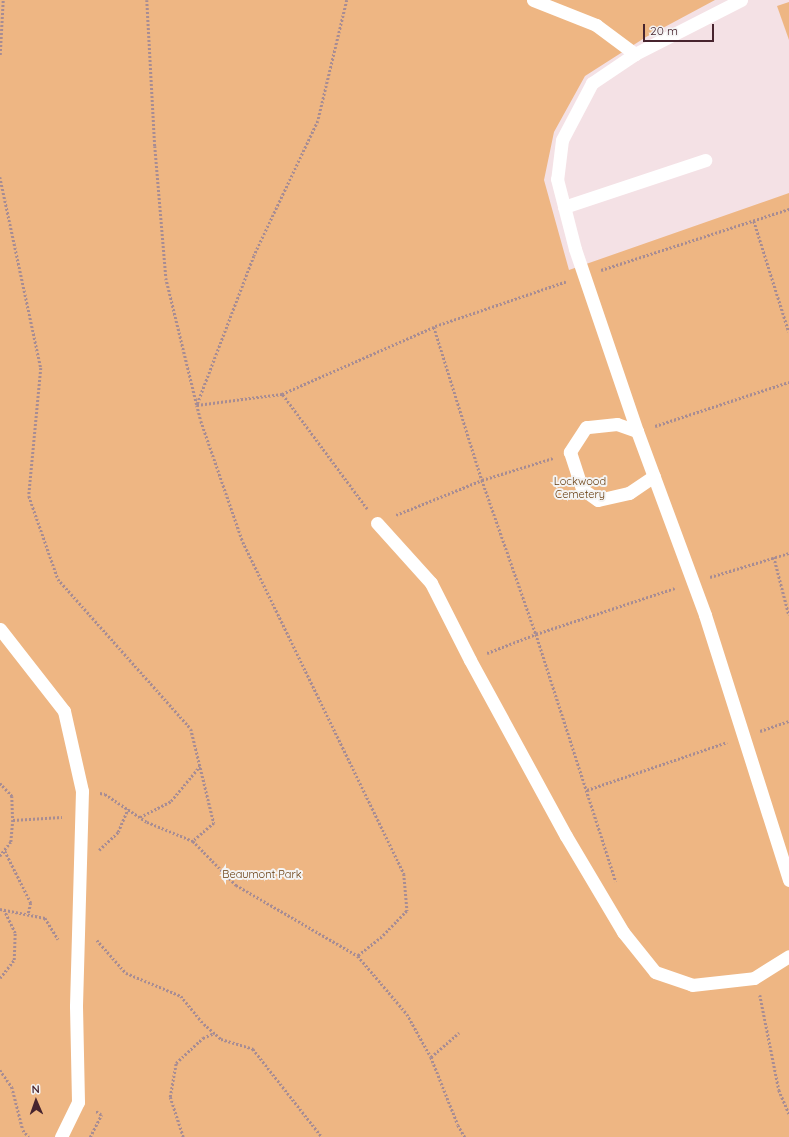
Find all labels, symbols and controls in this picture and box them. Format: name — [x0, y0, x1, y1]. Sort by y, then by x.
scale bar — [645, 16, 716, 42]
text: 20 m — [650, 23, 678, 38]
park label: Lockwood Cemetery — [554, 475, 606, 501]
park label: Beaumont Park — [222, 867, 302, 881]
north arrow — [16, 1081, 56, 1121]
text: N — [31, 1082, 40, 1096]

